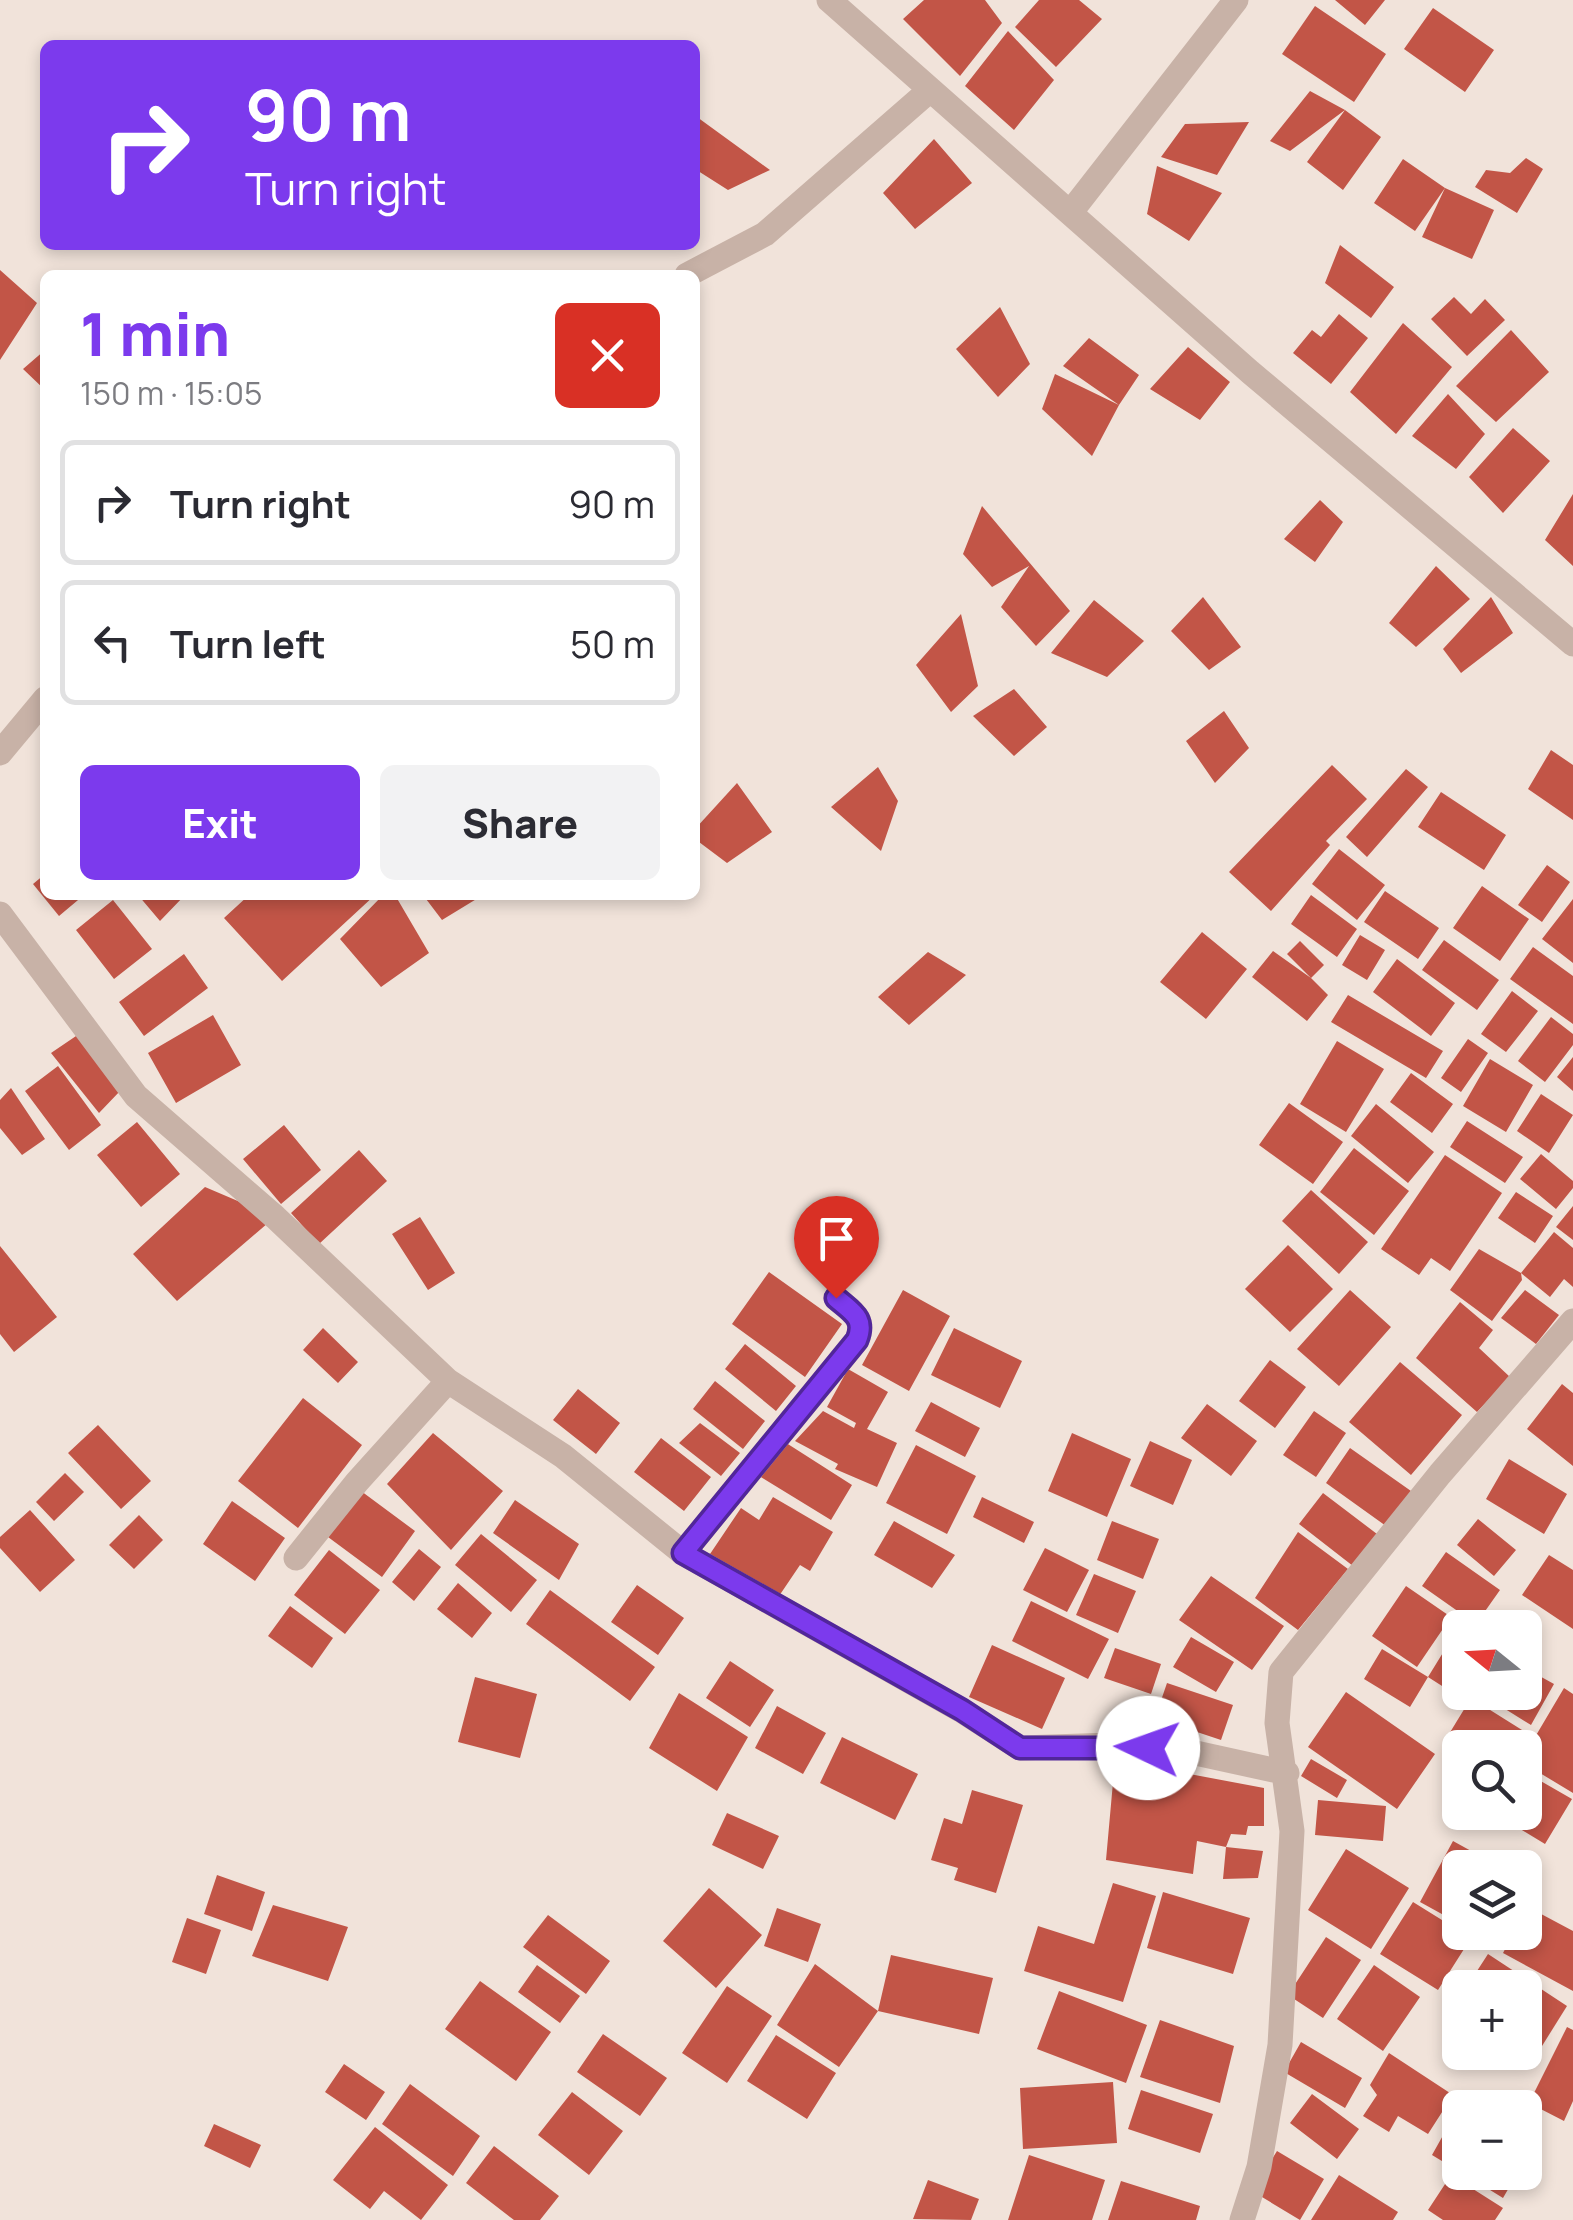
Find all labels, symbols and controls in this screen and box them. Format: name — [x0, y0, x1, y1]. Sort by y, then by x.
text: 90 m — [245, 66, 412, 162]
icon: right — [80, 80, 210, 210]
text: Turn right — [245, 157, 446, 219]
text: 1 min — [80, 292, 230, 374]
button: close — [555, 303, 660, 408]
text: 150 m · 15:05 — [80, 371, 263, 415]
icon: right — [85, 475, 140, 530]
text: Turn right — [170, 477, 351, 529]
text: 90 m — [568, 477, 655, 529]
icon: left — [85, 615, 140, 670]
text: Turn left — [170, 617, 326, 669]
text: 50 m — [570, 617, 655, 669]
button: Exit — [80, 765, 360, 880]
button: Share — [380, 765, 660, 880]
pin — [794, 1196, 879, 1299]
icon: arrive — [809, 1211, 864, 1266]
north arrow — [1442, 1610, 1542, 1710]
map controls — [1442, 1610, 1542, 2190]
position arrow — [1096, 1696, 1200, 1800]
button: search — [1442, 1730, 1542, 1830]
button: layers — [1442, 1850, 1542, 1950]
button: + — [1442, 1970, 1542, 2070]
button: − — [1442, 2090, 1542, 2190]

